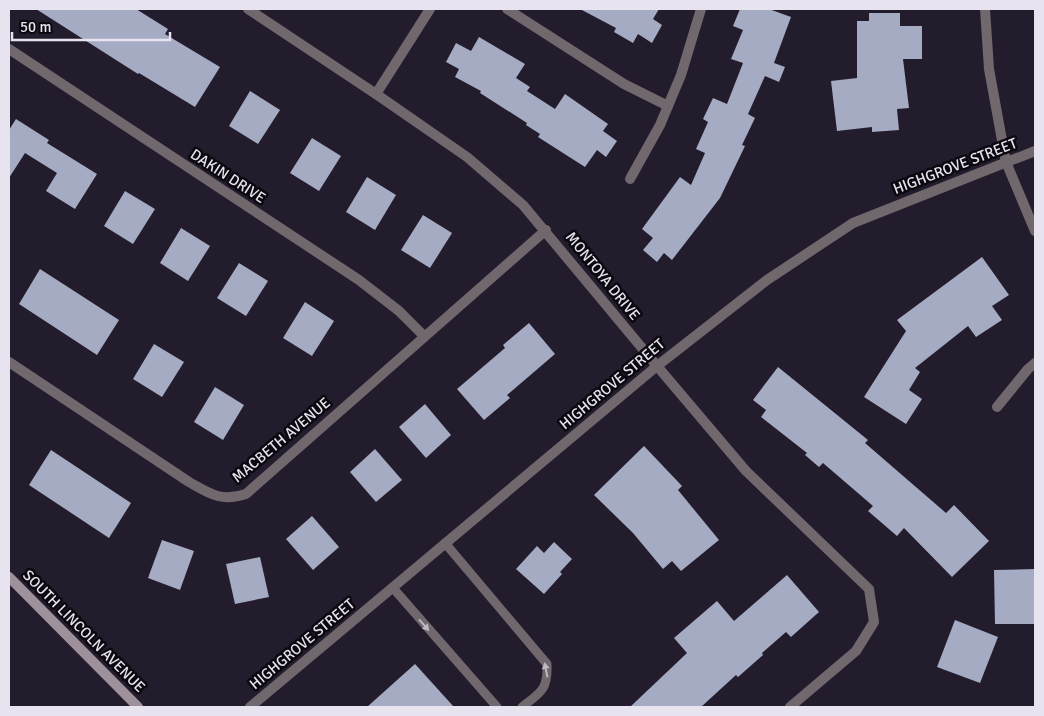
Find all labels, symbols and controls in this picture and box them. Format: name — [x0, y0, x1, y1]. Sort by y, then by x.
scale bar — [12, 10, 170, 42]
text: 50 m — [20, 18, 51, 36]
street label: HIGHGROVE STREET — [890, 134, 1020, 198]
street label: DAKIN DRIVE — [187, 145, 269, 207]
street label: MONTOYA DRIVE — [562, 228, 644, 324]
street label: HIGHGROVE STREET — [556, 334, 669, 433]
street label: MACBETH AVENUE — [228, 394, 334, 486]
street label: SOUTH LINCOLN AVENUE — [19, 566, 149, 696]
street label: HIGHGROVE STREET — [246, 594, 359, 693]
one-way arrow — [419, 618, 430, 631]
one-way arrow — [542, 662, 550, 678]

